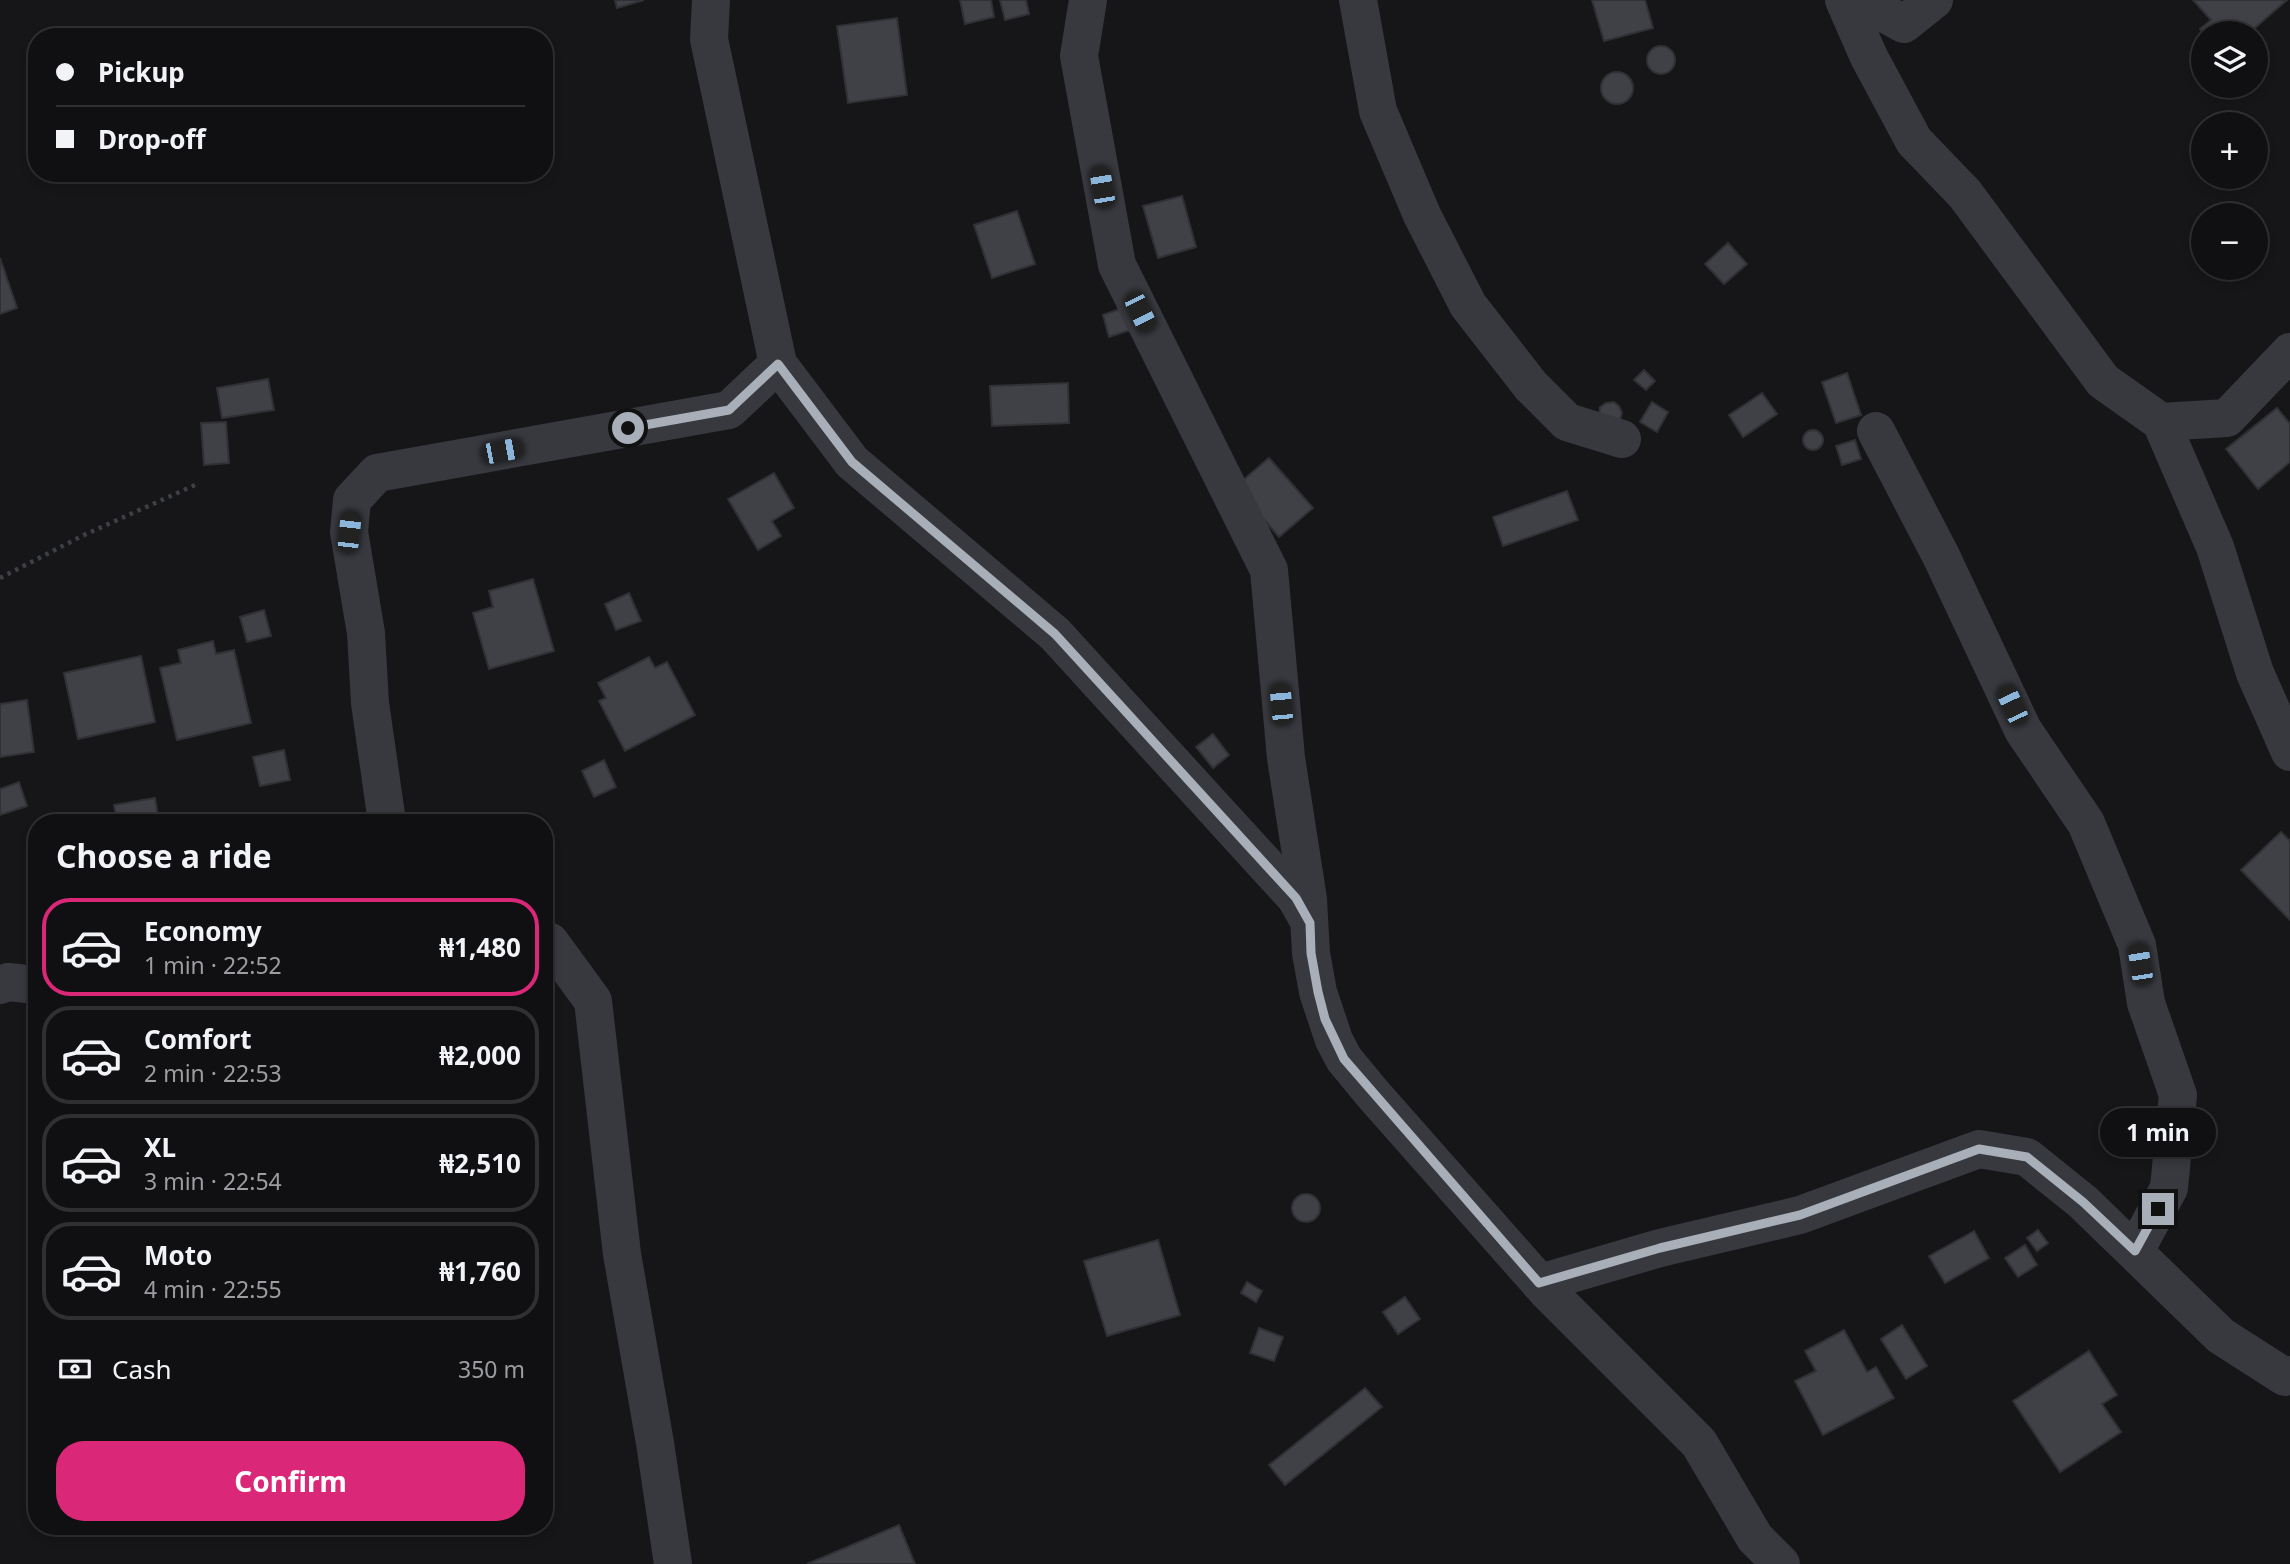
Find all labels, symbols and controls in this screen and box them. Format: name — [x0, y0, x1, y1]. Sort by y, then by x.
map controls — [2191, 21, 2268, 280]
button: layers — [2191, 21, 2268, 98]
text: Pickup — [98, 54, 185, 90]
button: + — [2191, 112, 2268, 189]
text: Drop-off — [98, 121, 205, 157]
car — [1089, 164, 1116, 210]
button: − — [2191, 203, 2268, 280]
car — [1122, 289, 1159, 335]
route start — [612, 412, 644, 444]
car — [480, 437, 525, 465]
car — [337, 510, 362, 554]
car — [1269, 682, 1294, 726]
car — [1994, 682, 2031, 728]
text: Choose a ride — [56, 834, 272, 877]
text: Economy — [144, 913, 262, 949]
icon: car — [60, 916, 123, 979]
text: ₦1,480 — [439, 929, 521, 965]
car — [2127, 942, 2154, 986]
text: 1 min · 22:52 — [144, 949, 282, 981]
text: Comfort — [144, 1021, 252, 1057]
icon: car — [60, 1024, 123, 1087]
text: ₦2,000 — [439, 1037, 521, 1073]
text: 2 min · 22:53 — [144, 1057, 282, 1089]
callout: 1 min — [2100, 1108, 2216, 1156]
text: 1 min — [2126, 1116, 2190, 1148]
text: XL — [144, 1129, 176, 1165]
icon: car — [60, 1132, 123, 1195]
text: ₦2,510 — [439, 1145, 521, 1181]
text: 3 min · 22:54 — [144, 1165, 282, 1197]
route end — [2142, 1193, 2174, 1225]
text: Moto — [144, 1237, 212, 1273]
icon: car — [60, 1240, 123, 1303]
text: ₦1,760 — [439, 1253, 521, 1289]
text: 4 min · 22:55 — [144, 1273, 282, 1305]
icon: cash — [56, 1350, 94, 1388]
text: Cash — [112, 1351, 172, 1387]
text: 350 m — [458, 1353, 525, 1385]
button: Confirm — [56, 1441, 525, 1521]

